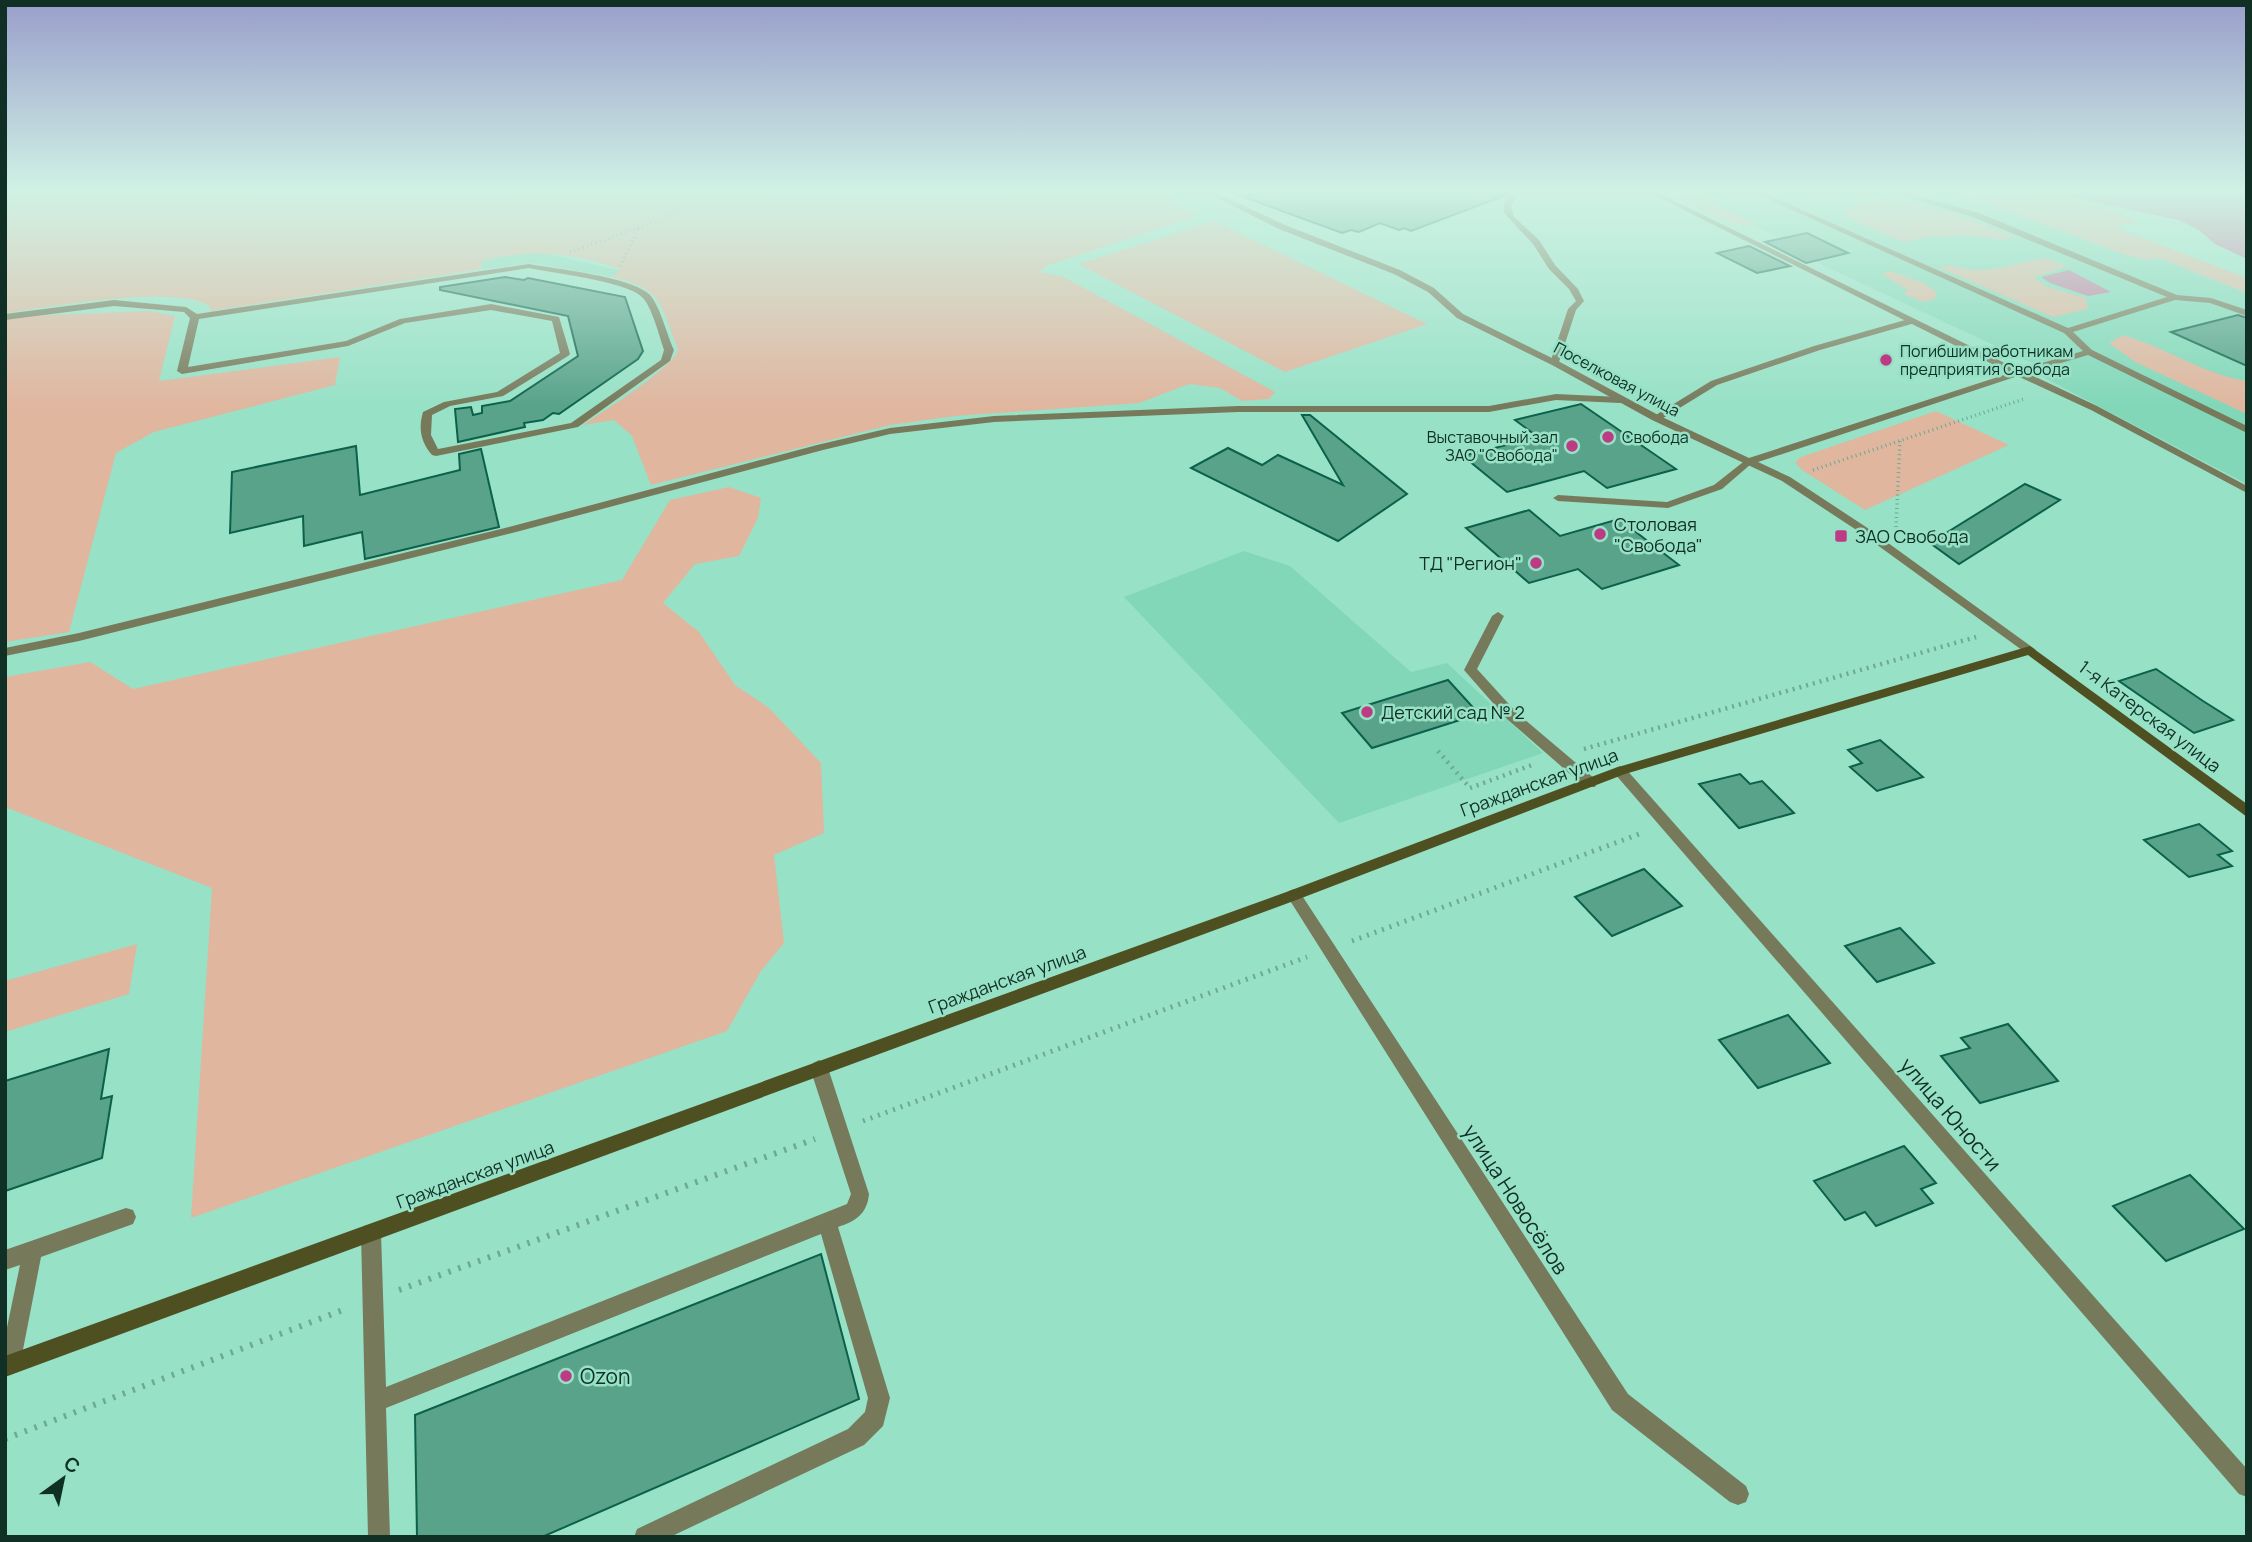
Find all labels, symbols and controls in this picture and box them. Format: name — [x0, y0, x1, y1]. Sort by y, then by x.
street label: Поселковая улица — [1550, 336, 1684, 422]
place label: Погибшим работникам предприятия Свобода — [1900, 340, 2073, 380]
marker: Погибшим работникам предприятия Свобода — [1878, 352, 1894, 368]
place label: Выставочный зал ЗАО "Свобода" — [1427, 426, 1558, 466]
place label: Свобода — [1622, 426, 1689, 448]
marker: Свобода — [1600, 429, 1616, 445]
marker: Выставочный зал ЗАО "Свобода" — [1564, 438, 1580, 454]
place label: Столовая "Свобода" — [1614, 512, 1703, 557]
place label: ЗАО Свобода — [1855, 524, 1968, 548]
marker: Столовая "Свобода" — [1592, 526, 1608, 542]
marker: ЗАО Свобода — [1833, 528, 1849, 544]
place label: ТД "Регион" — [1419, 551, 1522, 575]
marker: ТД "Регион" — [1528, 555, 1544, 571]
street label: 1-я Катерская улица — [2074, 655, 2226, 777]
place label: Детский сад № 2 — [1381, 700, 1525, 724]
marker: Детский сад № 2 — [1359, 704, 1375, 720]
street label: Гражданская улица — [1457, 742, 1621, 822]
street label: Гражданская улица — [925, 939, 1089, 1019]
street label: улица Юности — [1894, 1051, 2008, 1177]
street label: улица Новосёлов — [1457, 1119, 1575, 1279]
street label: Гражданская улица — [393, 1134, 557, 1214]
place label: Ozon — [580, 1362, 630, 1390]
marker: Ozon — [558, 1368, 574, 1384]
north arrow — [28, 1444, 98, 1514]
text: С — [59, 1450, 85, 1479]

